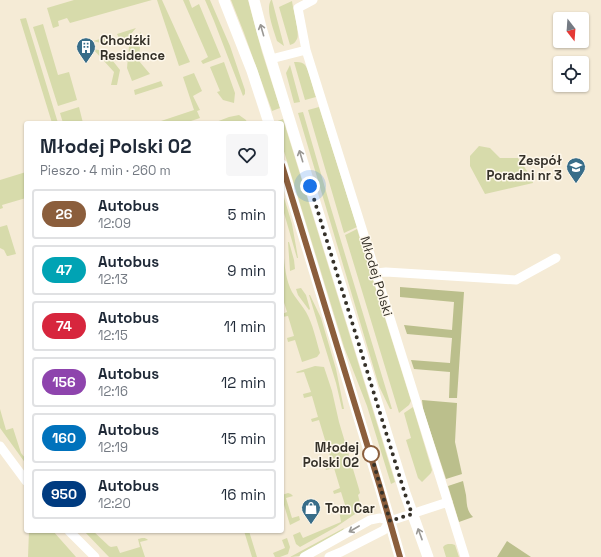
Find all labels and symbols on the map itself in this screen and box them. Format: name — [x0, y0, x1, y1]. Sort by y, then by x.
north arrow — [553, 12, 589, 48]
one-way arrow — [258, 23, 265, 36]
place label: Chodźki Residence — [100, 32, 165, 64]
building icon: Chodźki Residence — [75, 36, 97, 64]
one-way arrow — [297, 150, 304, 163]
place label: Zespół Poradni nr 3 — [487, 152, 563, 184]
school or university icon: Zespół Poradni nr 3 — [565, 156, 587, 184]
your location — [300, 176, 320, 196]
street label: Młodej Polski — [356, 234, 397, 318]
place label: Młodej Polski 02 — [303, 439, 359, 471]
marker: Młodej Polski 02 — [362, 445, 380, 463]
shop icon: Tom Car — [300, 497, 322, 525]
place label: Tom Car — [325, 500, 375, 517]
one-way arrow — [348, 526, 360, 534]
one-way arrow — [415, 529, 423, 541]

